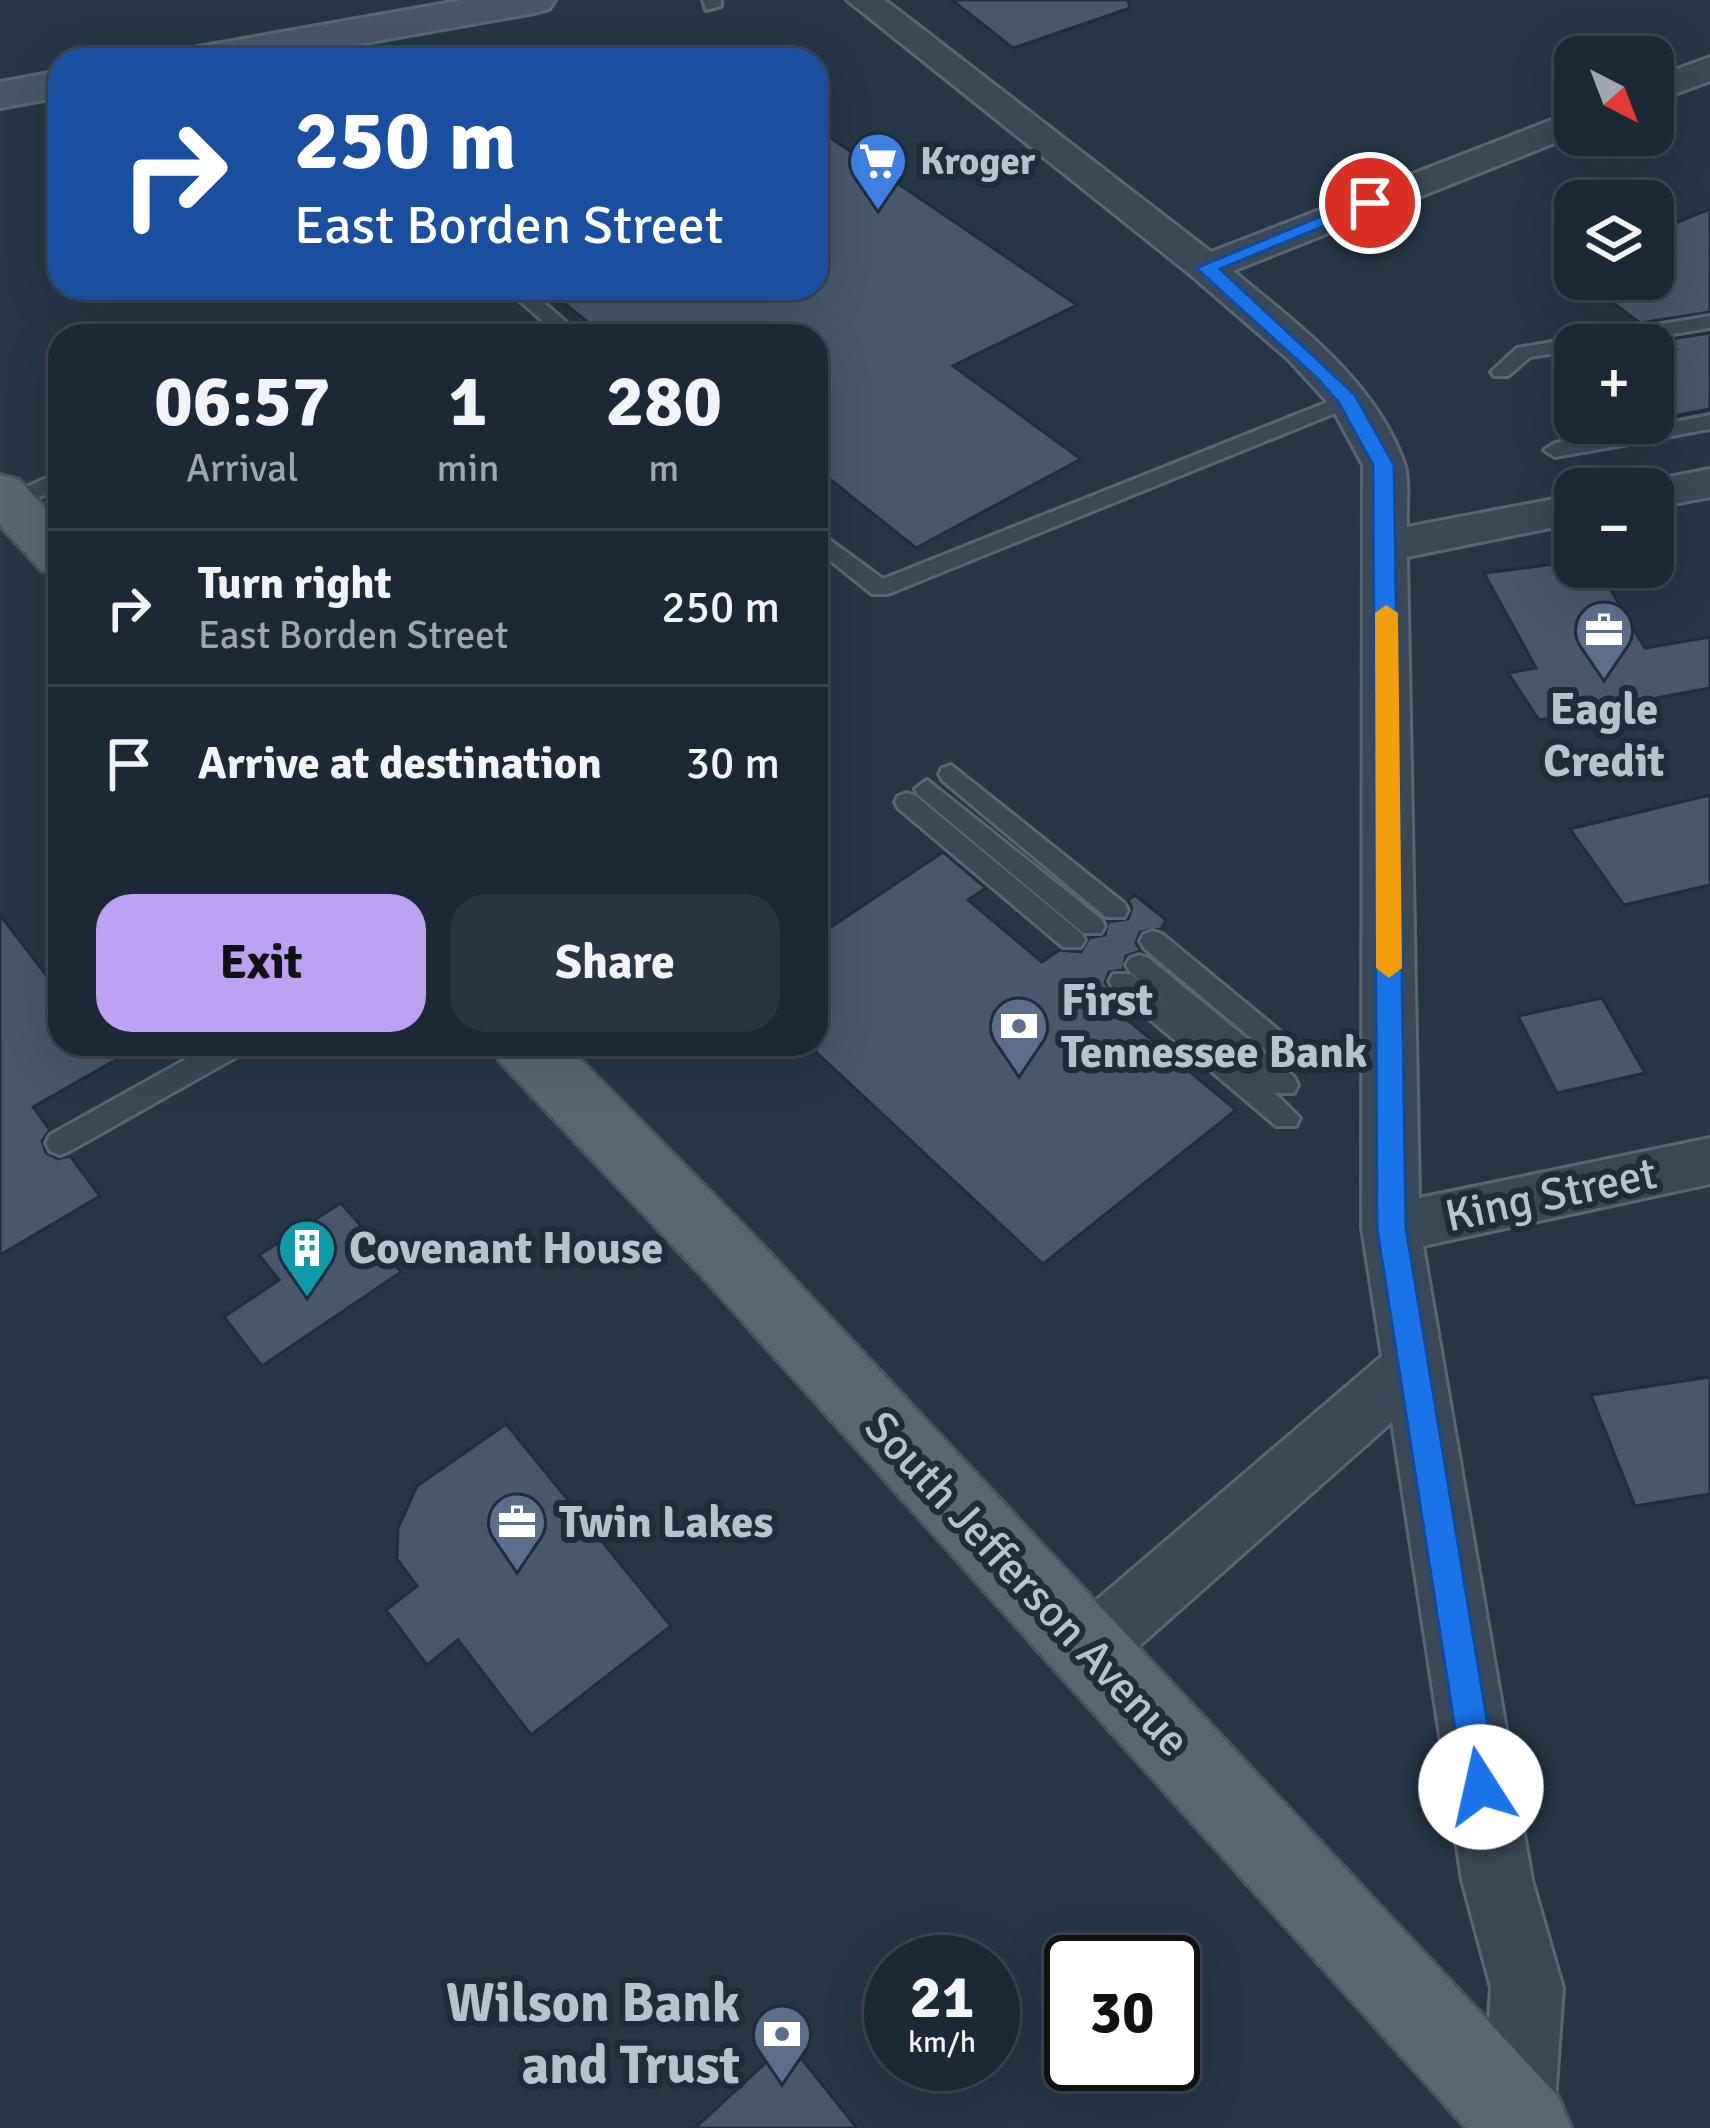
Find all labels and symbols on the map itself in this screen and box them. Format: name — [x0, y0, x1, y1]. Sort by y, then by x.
north arrow — [1554, 36, 1674, 156]
supermarket icon: Kroger — [847, 130, 909, 212]
place label: Kroger — [920, 137, 1036, 185]
pin — [1319, 152, 1421, 254]
office icon: Eagle Credit — [1573, 599, 1635, 681]
place label: Eagle Credit — [1543, 682, 1665, 789]
place label: First Tennessee Bank — [1061, 973, 1368, 1080]
bank icon: First Tennessee Bank — [988, 995, 1050, 1077]
street label: King Street — [1440, 1146, 1662, 1244]
building icon: Covenant House — [276, 1217, 338, 1299]
place label: Covenant House — [349, 1221, 663, 1276]
street label: South Jefferson Avenue — [853, 1400, 1201, 1768]
office icon: Twin Lakes — [486, 1491, 548, 1573]
place label: Twin Lakes — [559, 1495, 773, 1550]
position arrow — [1418, 1724, 1544, 1850]
speed limit sign: 30 — [1044, 1935, 1200, 2091]
place label: Wilson Bank and Trust — [446, 1970, 740, 2099]
bank icon: Wilson Bank and Trust — [751, 2003, 813, 2085]

